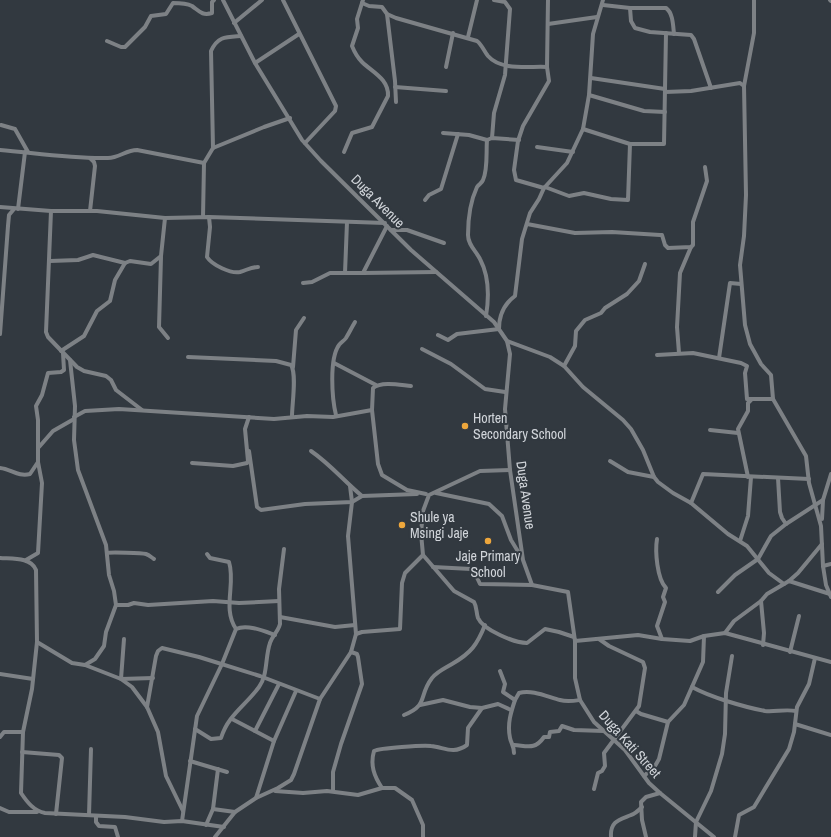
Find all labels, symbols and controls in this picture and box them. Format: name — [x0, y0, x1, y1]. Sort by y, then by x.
street label: Duga Avenue — [347, 170, 409, 232]
place label: Horten Secondary School — [473, 409, 566, 443]
marker: Horten Secondary School — [460, 421, 470, 431]
street label: Duga Avenue — [512, 460, 540, 530]
place label: Shule ya Msingi Jaje — [410, 508, 469, 542]
marker: Shule ya Msingi Jaje — [397, 520, 407, 530]
marker: Jaje Primary School — [483, 536, 493, 546]
place label: Jaje Primary School — [456, 547, 520, 581]
street label: Duga Kati Street — [595, 706, 665, 782]

